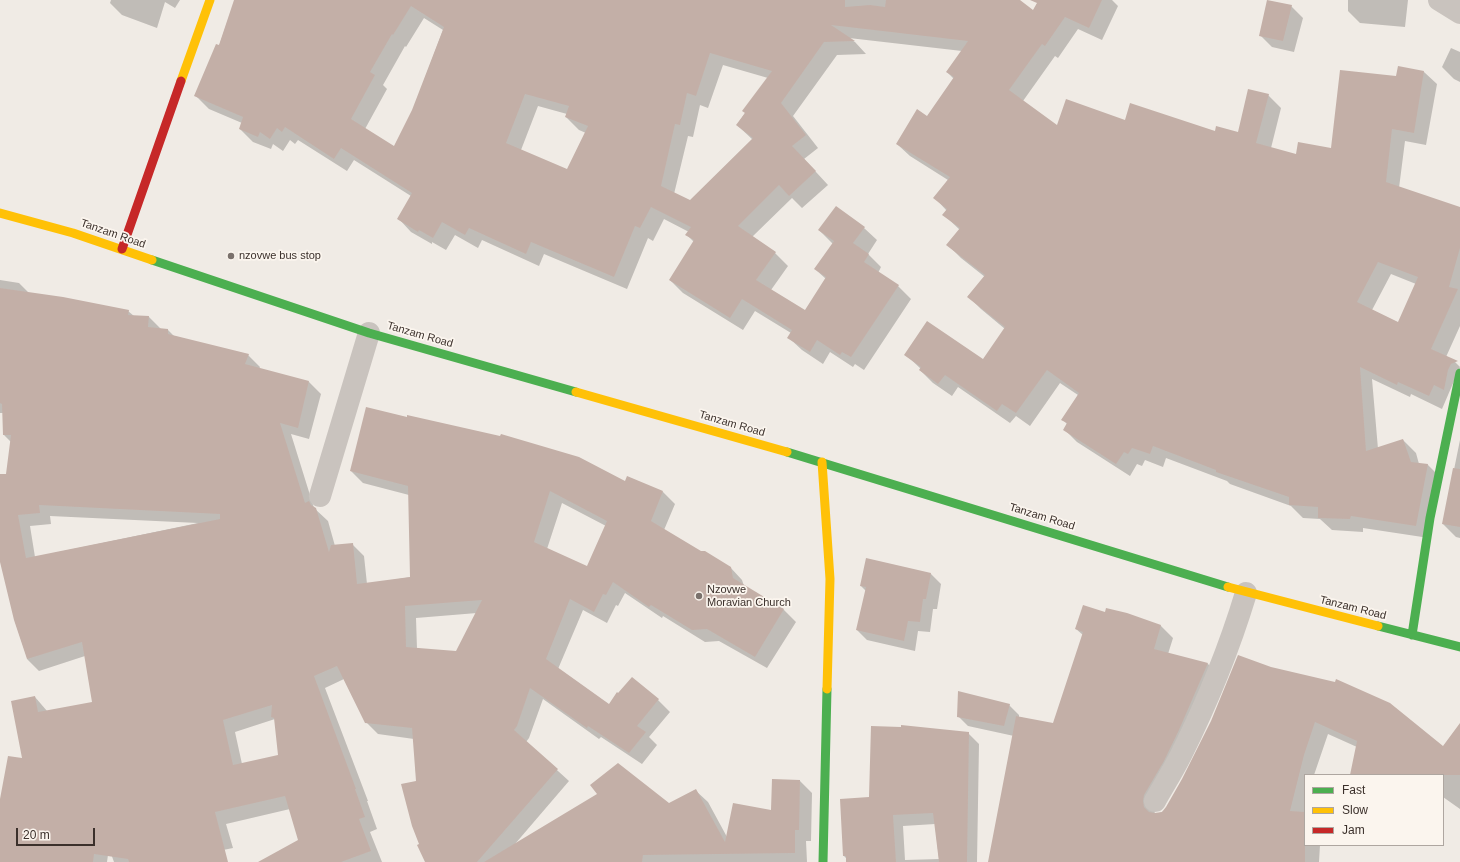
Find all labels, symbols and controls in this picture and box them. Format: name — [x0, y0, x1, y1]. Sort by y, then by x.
street label: Tanzam Road — [79, 217, 147, 251]
place label: nzovwe bus stop — [239, 249, 321, 263]
marker: nzovwe bus stop — [226, 251, 236, 261]
street label: Tanzam Road — [386, 319, 454, 351]
street label: Tanzam Road — [698, 408, 766, 440]
street label: Tanzam Road — [1008, 501, 1076, 533]
place label: Nzovwe Moravian Church — [707, 583, 791, 609]
marker: Nzovwe Moravian Church — [694, 591, 704, 601]
street label: Tanzam Road — [1318, 593, 1388, 623]
legend — [1304, 774, 1444, 846]
text: Fast — [1342, 783, 1365, 797]
text: Slow — [1342, 803, 1368, 817]
scale bar — [18, 820, 97, 846]
text: Jam — [1342, 823, 1365, 837]
text: 20 m — [23, 828, 50, 842]

